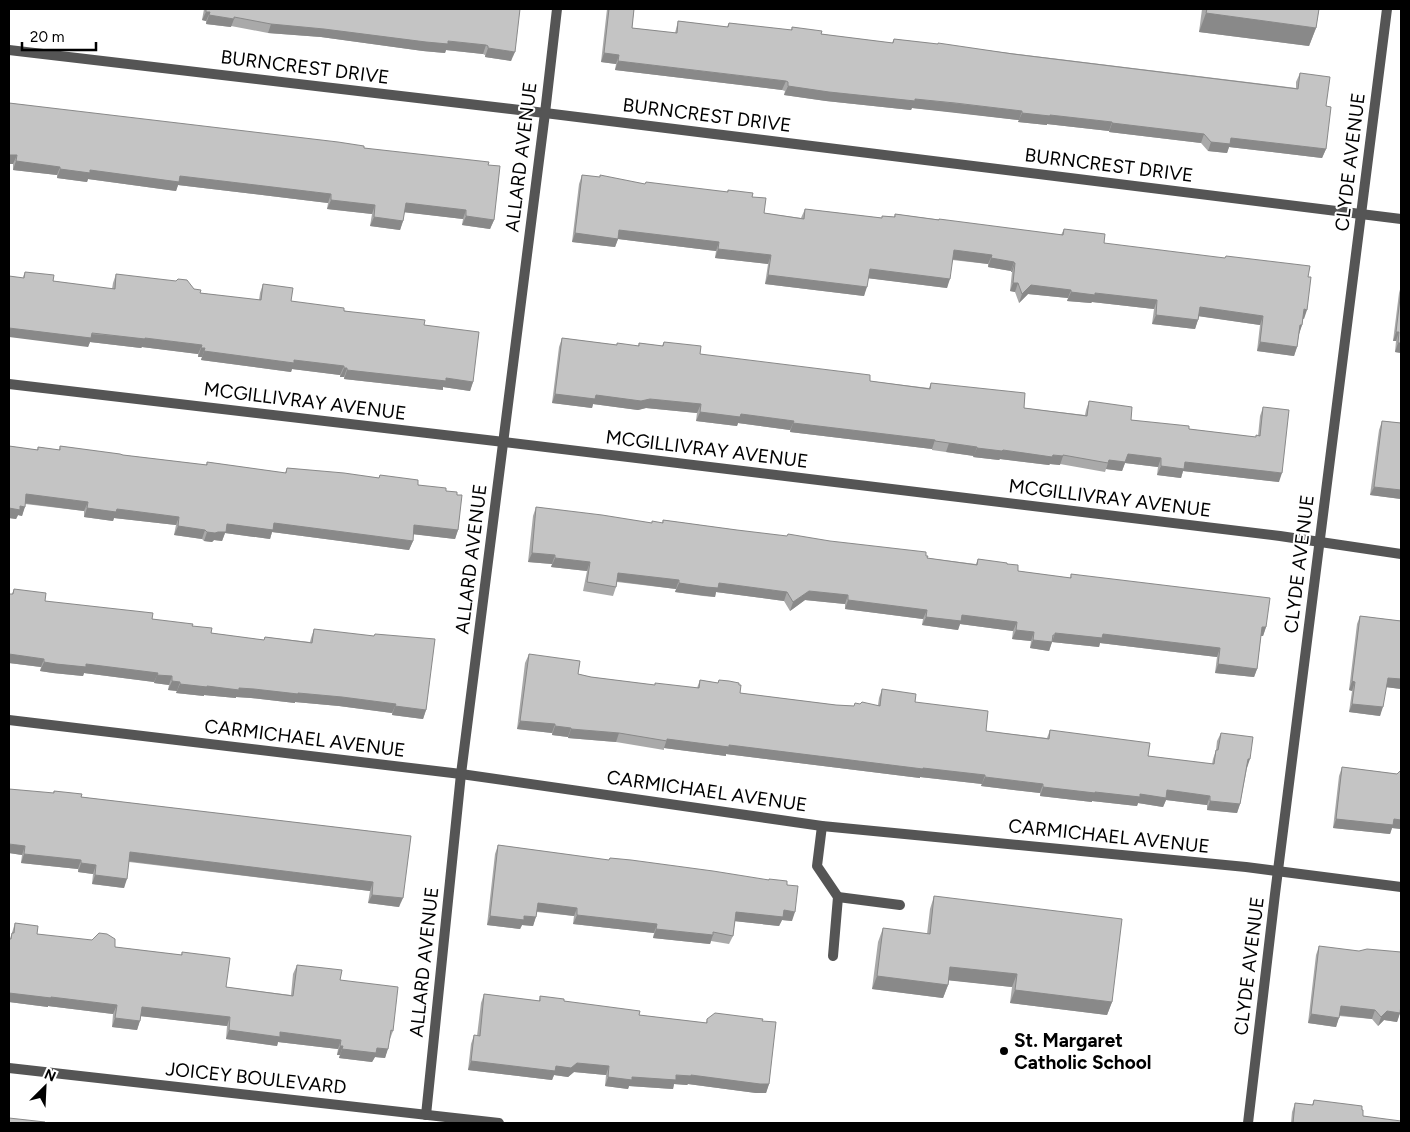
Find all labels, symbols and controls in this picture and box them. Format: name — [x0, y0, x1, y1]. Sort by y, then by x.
scale bar — [22, 20, 96, 52]
text: 20 m — [30, 28, 64, 46]
street label: BURNCREST DRIVE — [219, 45, 391, 89]
street label: ALLARD AVENUE — [500, 81, 542, 233]
street label: CLYDE AVENUE — [1330, 91, 1370, 233]
street label: BURNCREST DRIVE — [621, 93, 793, 137]
street label: BURNCREST DRIVE — [1023, 143, 1195, 187]
street label: MCGILLIVRAY AVENUE — [202, 377, 408, 425]
street label: MCGILLIVRAY AVENUE — [604, 425, 810, 473]
street label: MCGILLIVRAY AVENUE — [1007, 474, 1213, 522]
street label: ALLARD AVENUE — [450, 483, 492, 635]
street label: CLYDE AVENUE — [1279, 493, 1319, 635]
street label: CARMICHAEL AVENUE — [203, 714, 407, 762]
street label: CARMICHAEL AVENUE — [605, 766, 809, 816]
street label: CARMICHAEL AVENUE — [1007, 814, 1211, 858]
street label: ALLARD AVENUE — [405, 886, 443, 1038]
street label: CLYDE AVENUE — [1229, 895, 1269, 1037]
place label: St. Margaret Catholic School — [1014, 1029, 1151, 1074]
marker: St. Margaret Catholic School — [998, 1045, 1010, 1057]
street label: JOICEY BOULEVARD — [164, 1057, 348, 1099]
north arrow — [20, 1062, 70, 1112]
text: N — [42, 1066, 58, 1086]

